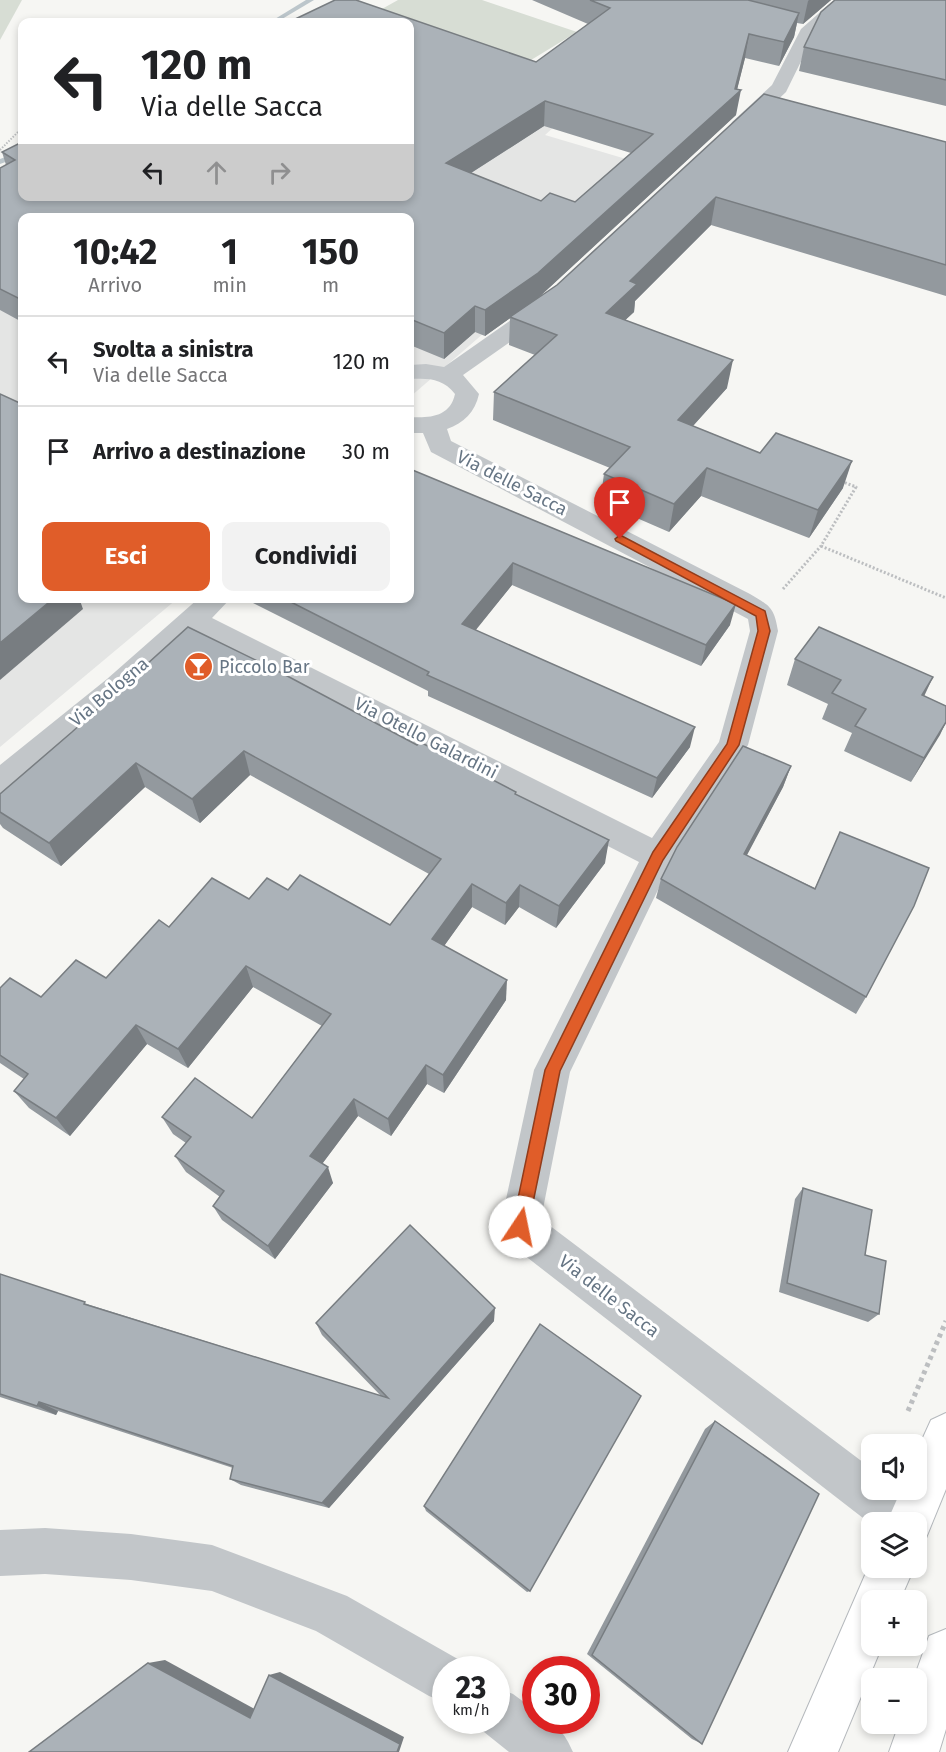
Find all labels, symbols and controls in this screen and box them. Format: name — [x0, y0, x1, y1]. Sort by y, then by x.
text: 120 m — [141, 40, 252, 90]
icon: left — [42, 42, 120, 120]
text: Via delle Sacca — [141, 91, 323, 123]
icon: left — [137, 156, 170, 189]
icon: ahead — [200, 156, 233, 189]
icon: right — [263, 156, 296, 189]
text: 10:42 — [73, 230, 157, 274]
text: 1 — [221, 230, 238, 274]
text: 150 — [302, 230, 359, 274]
text: Arrivo — [88, 273, 142, 297]
text: min — [212, 273, 247, 297]
text: m — [322, 273, 339, 297]
text: Svolta a sinistra — [93, 336, 254, 363]
icon: left — [42, 345, 75, 378]
text: 120 m — [333, 348, 390, 375]
text: Via delle Sacca — [93, 363, 228, 387]
icon: arrive — [42, 435, 75, 468]
text: Arrivo a destinazione — [93, 438, 306, 465]
text: 30 m — [342, 438, 390, 465]
street label: Via delle Sacca — [453, 446, 571, 520]
pin — [594, 477, 645, 539]
icon: arrive — [603, 486, 636, 519]
button: Esci — [42, 522, 210, 591]
button: Condividi — [222, 522, 390, 591]
bar icon: Piccolo Bar — [182, 651, 214, 683]
street label: Via Bologna — [65, 653, 153, 731]
place label: Piccolo Bar — [219, 656, 310, 678]
street label: Via Otello Galardini — [351, 692, 501, 784]
position arrow — [488, 1195, 552, 1259]
street label: Via delle Sacca — [554, 1250, 664, 1342]
map controls — [861, 1434, 927, 1734]
button: sound — [861, 1434, 927, 1500]
button: layers — [861, 1512, 927, 1578]
button: + — [861, 1590, 927, 1656]
speed limit sign: 30 — [522, 1656, 600, 1734]
button: − — [861, 1668, 927, 1734]
text: 23 — [456, 1670, 486, 1706]
text: km/h — [452, 1701, 490, 1719]

